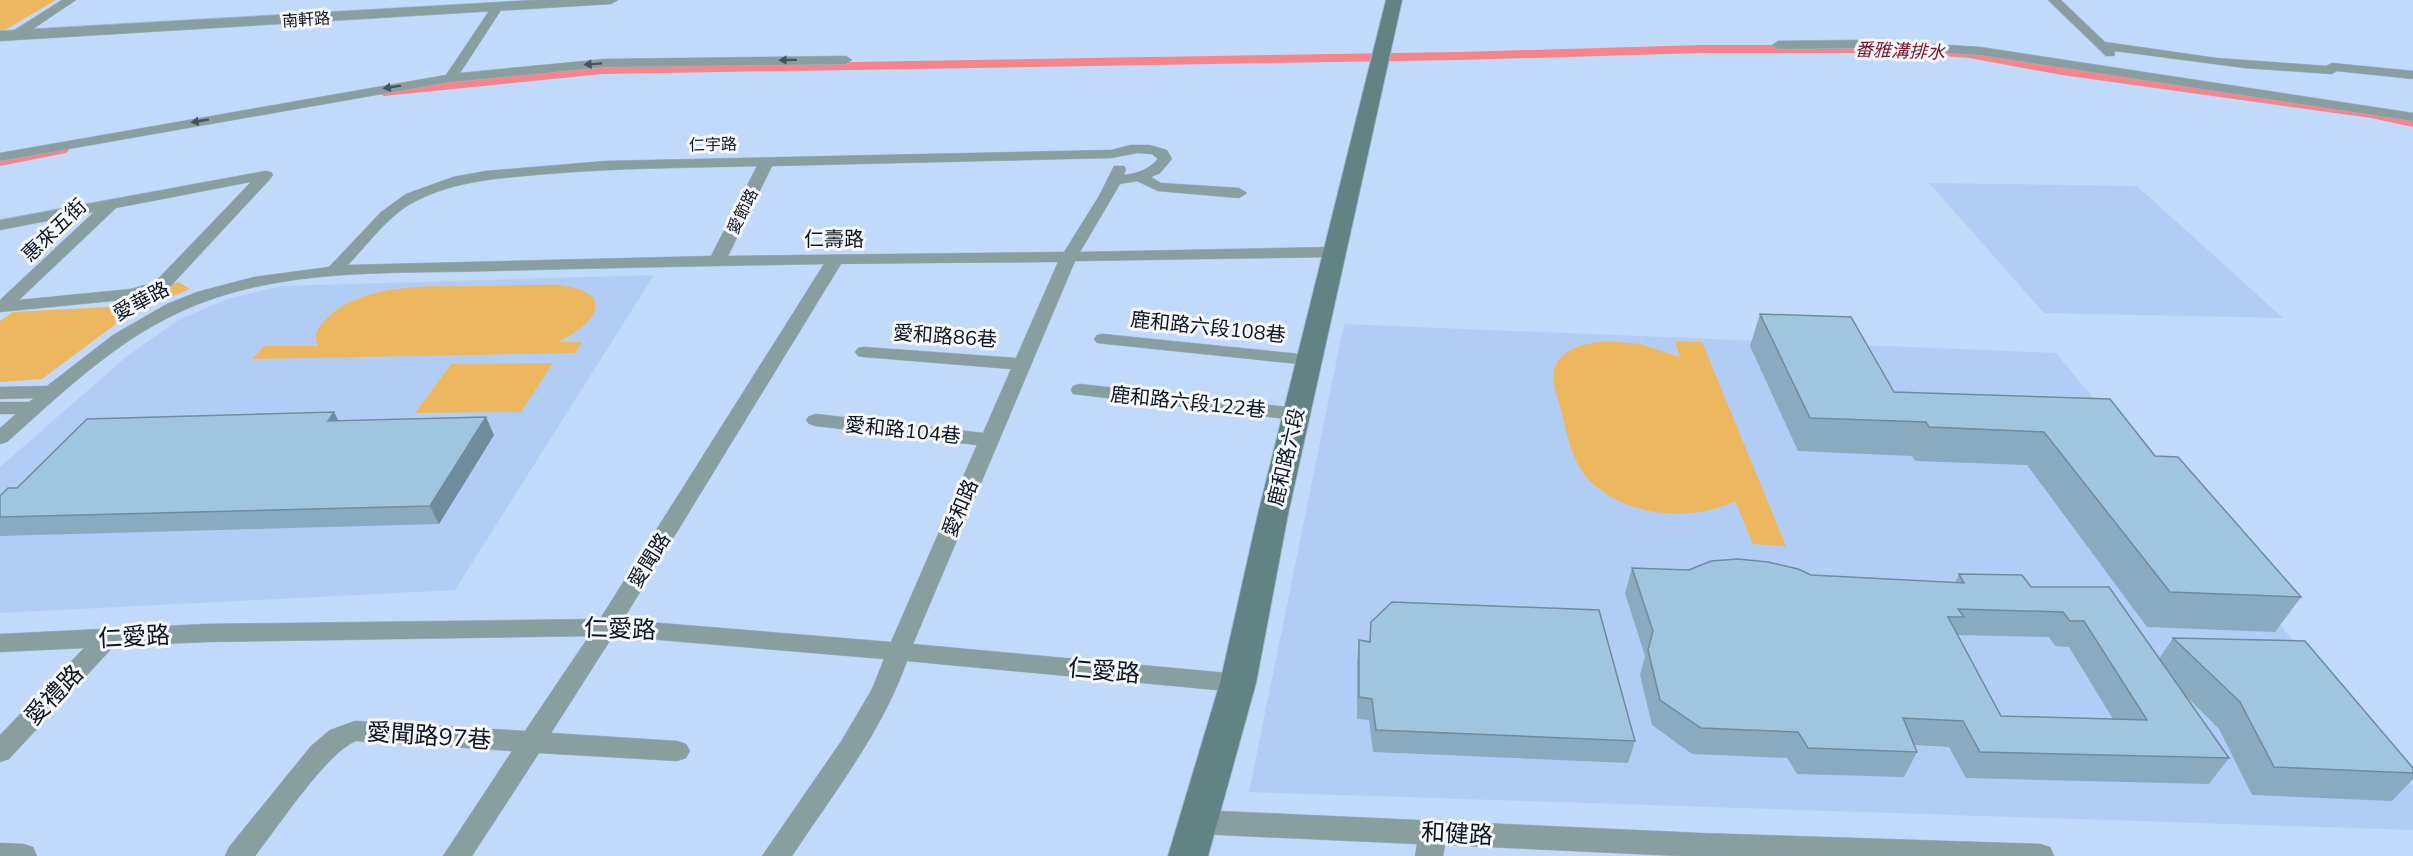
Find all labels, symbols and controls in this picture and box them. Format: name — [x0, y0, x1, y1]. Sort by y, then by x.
street label: 南軒路 — [281, 7, 331, 33]
water label: 番雅溝排水 — [1855, 37, 1946, 65]
one-way arrow — [778, 55, 797, 65]
one-way arrow — [583, 60, 602, 69]
one-way arrow — [382, 83, 401, 92]
one-way arrow — [190, 117, 209, 126]
street label: 仁宇路 — [689, 134, 737, 156]
street label: 愛節路 — [722, 185, 763, 238]
street label: 惠來五街 — [16, 193, 92, 268]
street label: 仁壽路 — [804, 226, 864, 253]
street label: 愛華路 — [108, 275, 174, 327]
street label: 鹿和路六段108巷 — [1129, 306, 1287, 349]
street label: 愛和路86巷 — [892, 319, 998, 354]
street label: 鹿和路六段122巷 — [1109, 381, 1267, 424]
street label: 鹿和路六段 — [1262, 405, 1311, 509]
street label: 愛和路104巷 — [844, 411, 962, 450]
street label: 愛和路 — [936, 475, 985, 541]
street label: 愛聞路 — [622, 528, 677, 593]
street label: 仁愛路 — [583, 612, 657, 646]
street label: 仁愛路 — [97, 619, 171, 655]
street label: 仁愛路 — [1067, 652, 1141, 690]
street label: 愛禮路 — [17, 658, 91, 732]
street label: 愛聞路97巷 — [366, 716, 492, 756]
street label: 和健路 — [1420, 816, 1494, 852]

